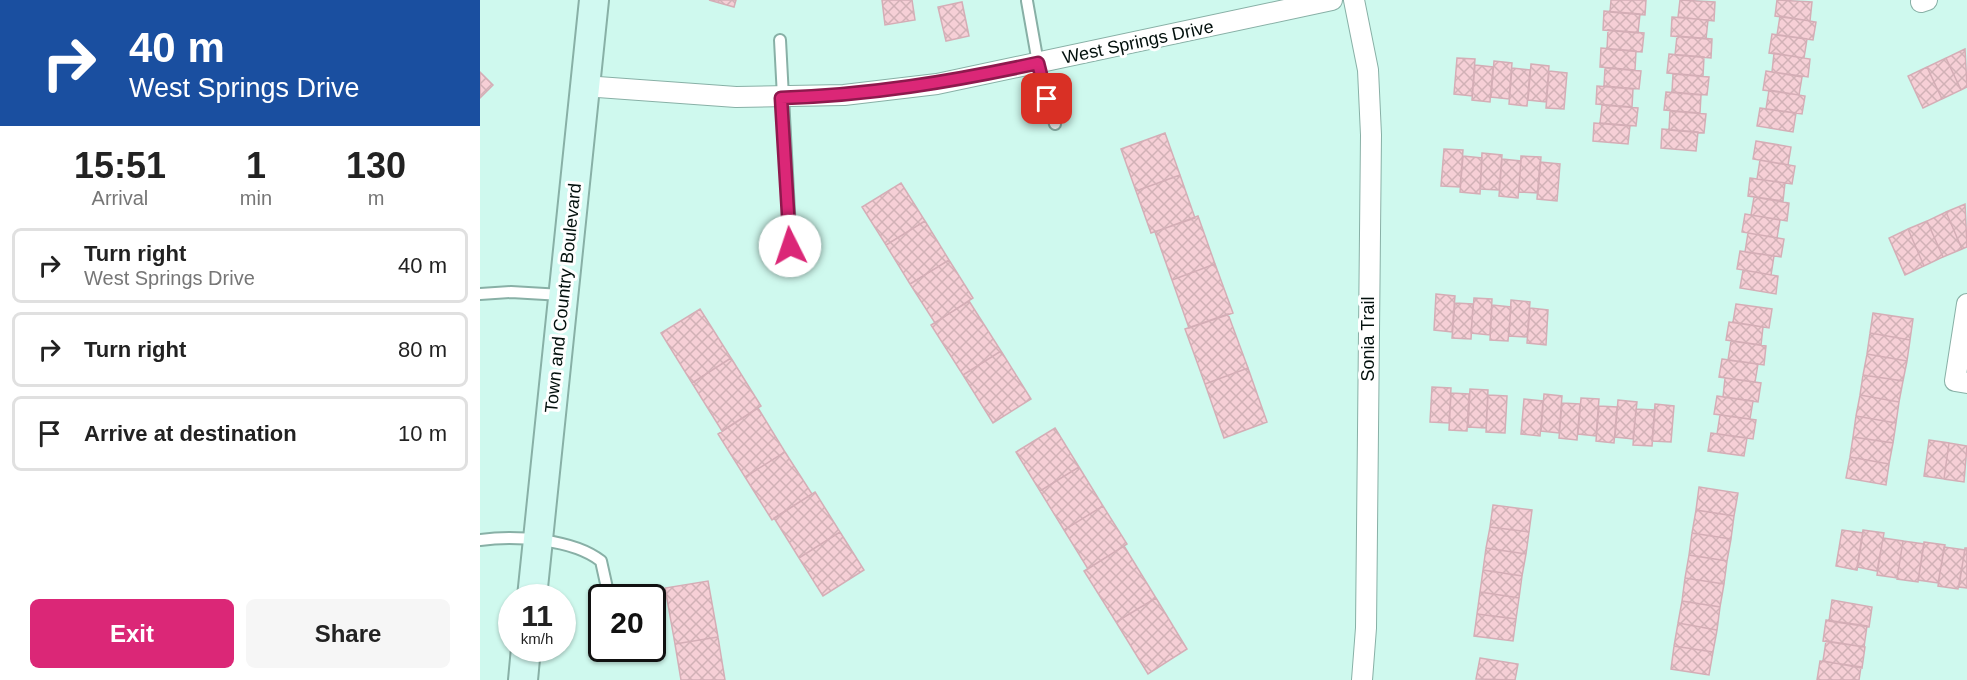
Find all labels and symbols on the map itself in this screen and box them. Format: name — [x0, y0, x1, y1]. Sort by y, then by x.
street label: West Springs Drive — [1061, 16, 1215, 68]
pin — [1021, 73, 1072, 124]
street label: Town and Country Boulevard — [541, 182, 585, 414]
position arrow — [758, 214, 822, 278]
street label: Sonia Trail — [1358, 296, 1378, 382]
speed limit sign: 20 — [588, 584, 666, 662]

